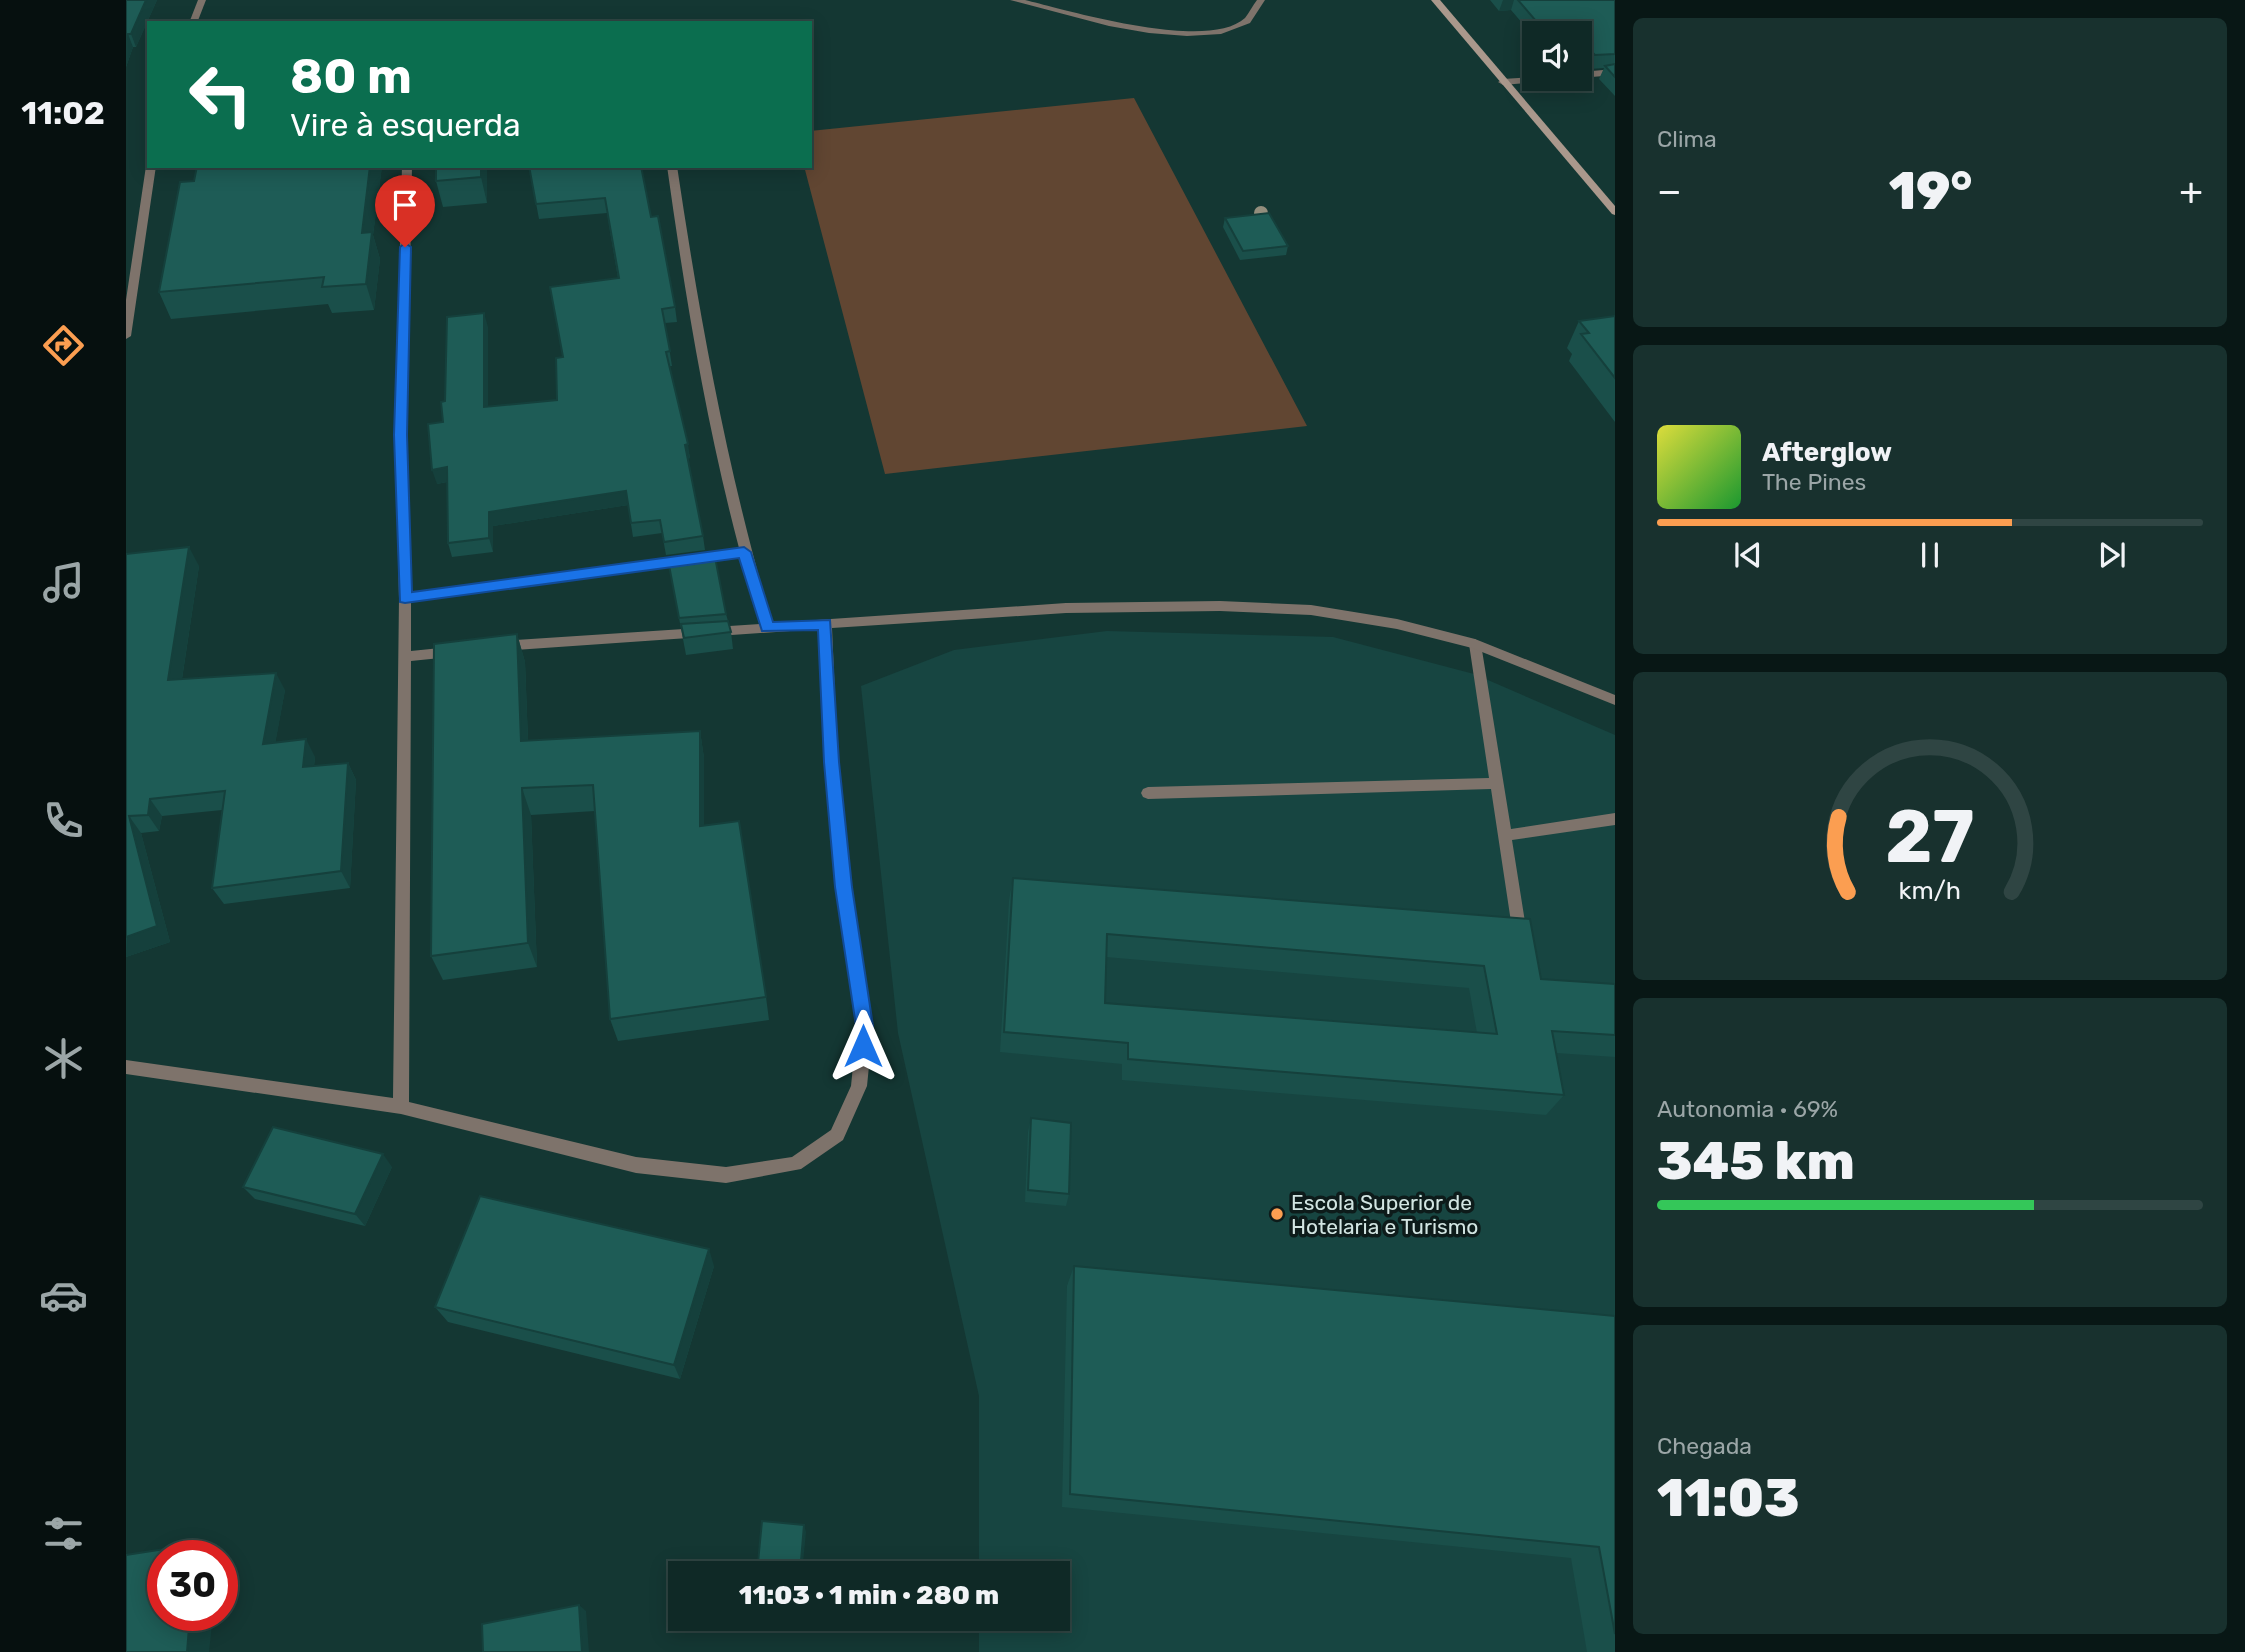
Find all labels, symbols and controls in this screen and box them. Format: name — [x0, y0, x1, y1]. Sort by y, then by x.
map controls — [1522, 21, 1592, 91]
button: sound — [1522, 21, 1592, 91]
text: 80 m — [290, 47, 412, 105]
icon: left — [175, 49, 266, 140]
text: 11:02 — [21, 94, 105, 132]
text: Vire à esquerda — [290, 106, 521, 144]
text: Clima — [1657, 125, 1717, 153]
text: 19° — [1889, 160, 1972, 222]
text: − — [1657, 168, 1682, 214]
text: + — [2179, 168, 2203, 214]
pin — [375, 175, 435, 247]
icon: arrive — [386, 186, 424, 224]
icon: directions — [39, 321, 88, 370]
text: Afterglow — [1762, 437, 1892, 468]
text: The Pines — [1762, 468, 1866, 496]
icon: previous — [1729, 536, 1767, 574]
icon: pause — [1911, 536, 1949, 574]
icon: next — [2093, 536, 2131, 574]
icon: music — [39, 558, 88, 607]
text: 27 — [1885, 794, 1975, 880]
icon: phone — [39, 796, 88, 845]
text: km/h — [1899, 876, 1961, 905]
position arrow — [826, 1009, 900, 1083]
icon: climate — [39, 1034, 88, 1083]
text: Autonomia · 69% — [1657, 1095, 1838, 1123]
text: 345 km — [1657, 1130, 1855, 1192]
place label: Escola Superior de Hotelaria e Turismo — [1291, 1190, 1478, 1239]
marker: Escola Superior de Hotelaria e Turismo — [1269, 1206, 1285, 1222]
icon: car — [39, 1271, 88, 1320]
text: Chegada — [1657, 1432, 1752, 1460]
text: 11:03 — [1657, 1467, 1800, 1529]
icon: filters — [39, 1509, 88, 1558]
speed limit sign: 30 — [147, 1540, 238, 1631]
text: 11:03 · 1 min · 280 m — [739, 1580, 999, 1611]

